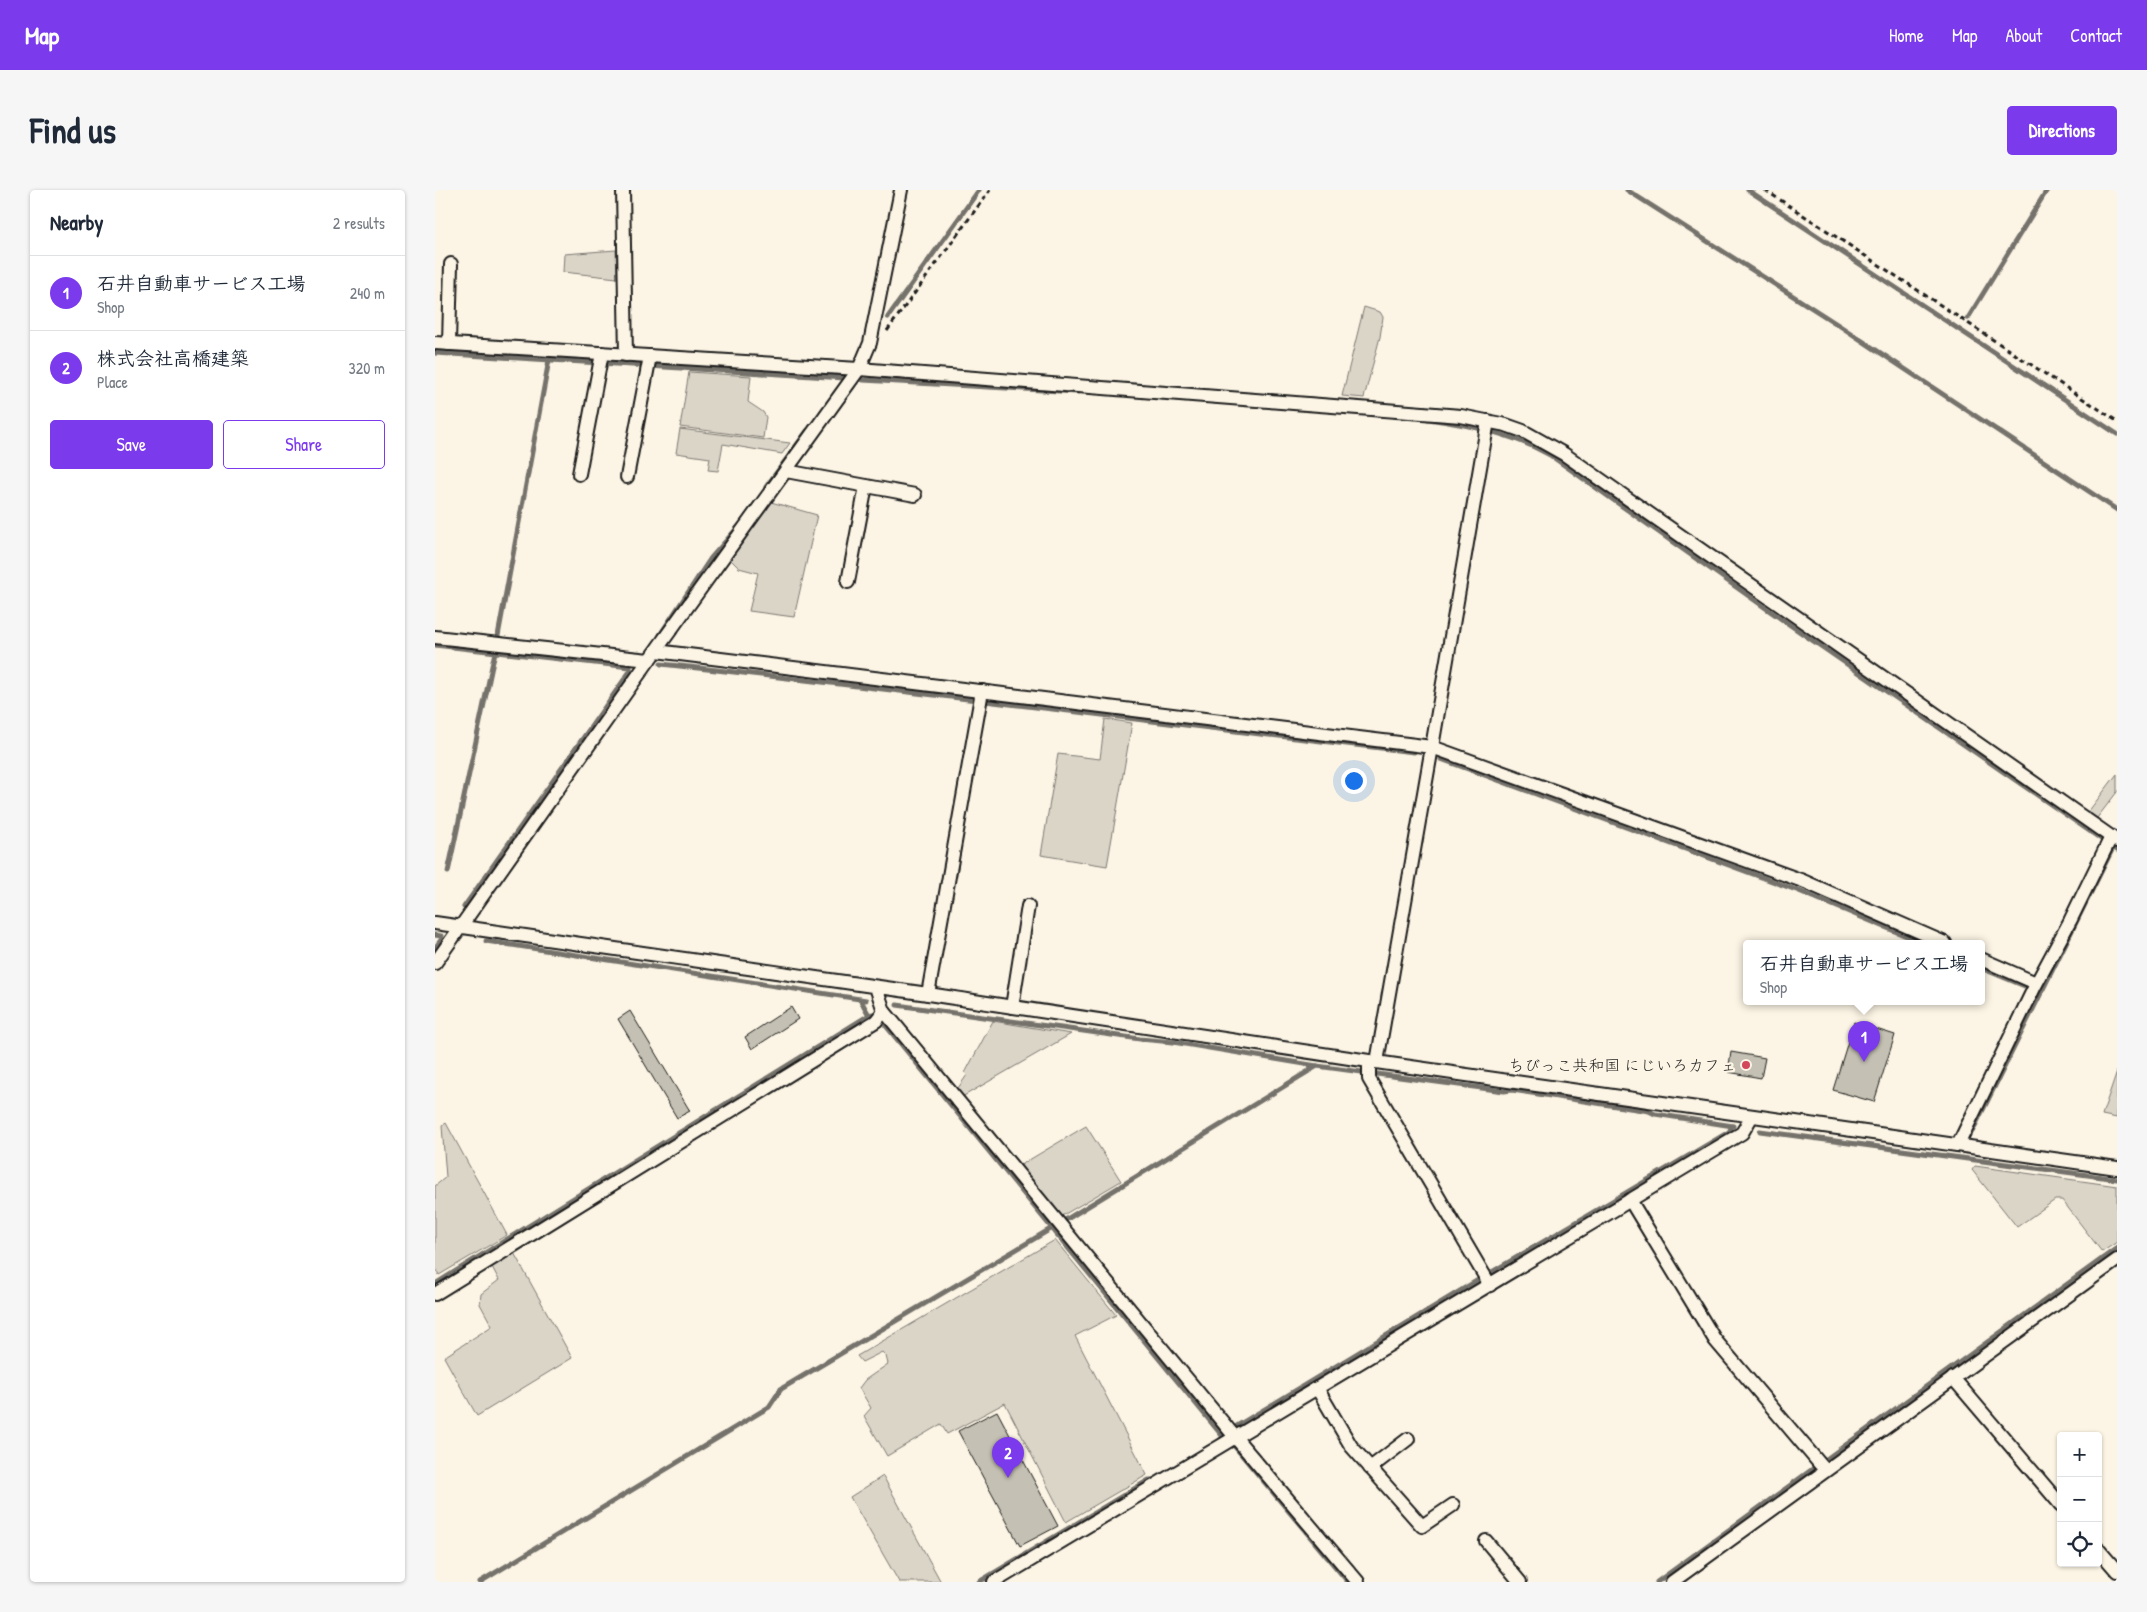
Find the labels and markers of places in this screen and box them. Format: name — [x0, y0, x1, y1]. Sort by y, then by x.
pin: 1 — [1848, 1021, 1880, 1062]
place label: ちびっこ共和国 にじいろカフェ — [1508, 1054, 1736, 1076]
marker: ちびっこ共和国 にじいろカフェ — [1740, 1059, 1752, 1071]
pin: 2 — [992, 1437, 1024, 1478]

